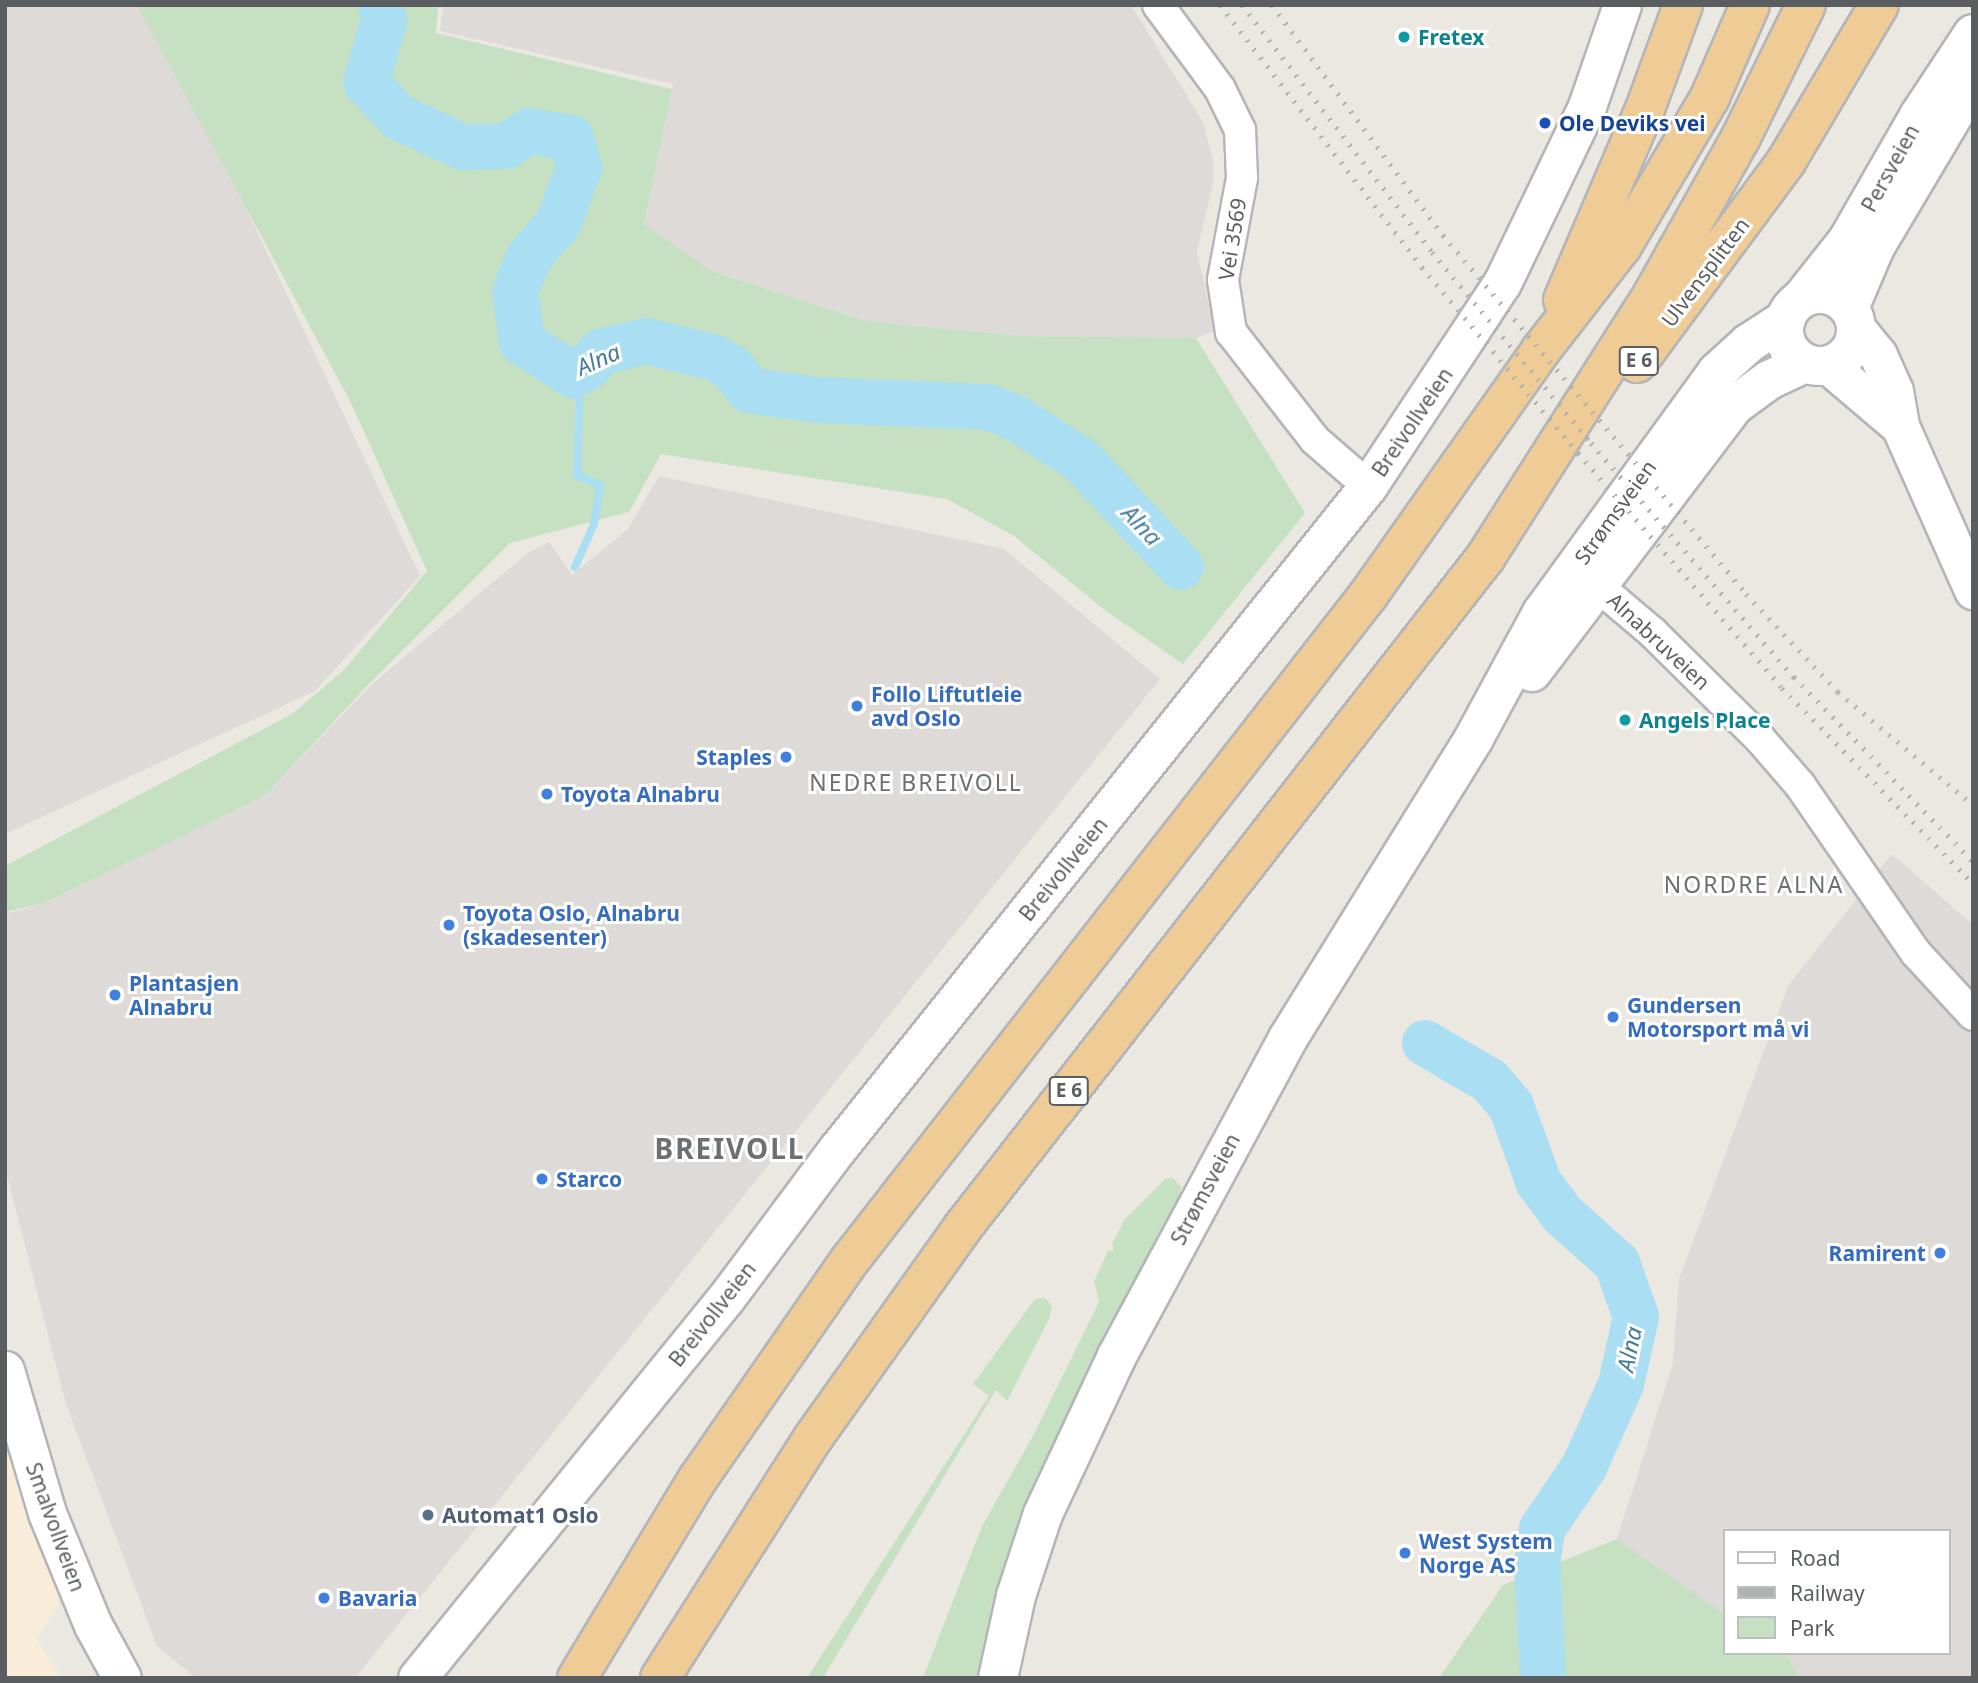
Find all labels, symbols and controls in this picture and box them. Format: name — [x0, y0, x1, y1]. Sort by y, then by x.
place label: Fretex — [1418, 24, 1484, 50]
marker: Fretex — [1396, 29, 1412, 45]
place label: Ole Deviks vei — [1559, 110, 1705, 136]
marker: Ole Deviks vei — [1537, 115, 1553, 131]
street label: Persveien — [1856, 120, 1924, 216]
street label: Vei 3569 — [1213, 196, 1251, 282]
street label: Ulvensplitten — [1656, 212, 1754, 332]
water label: Alna — [572, 337, 624, 381]
road number: E 6 — [1618, 346, 1660, 376]
street label: Breivollveien — [1366, 363, 1458, 481]
street label: Strømsveien — [1569, 455, 1661, 569]
water label: Alna — [1116, 499, 1168, 551]
street label: Alnabruveien — [1603, 587, 1715, 695]
place label: Follo Liftutleie avd Oslo — [871, 681, 1022, 731]
marker: Follo Liftutleie avd Oslo — [849, 698, 865, 714]
place label: Angels Place — [1639, 707, 1771, 733]
marker: Angels Place — [1617, 712, 1633, 728]
place label: Staples — [696, 744, 772, 770]
marker: Staples — [778, 749, 794, 765]
district label: NEDRE BREIVOLL — [811, 768, 1021, 796]
place label: Toyota Alnabru — [561, 781, 720, 807]
marker: Toyota Alnabru — [539, 786, 555, 802]
street label: Breivollveien — [1014, 812, 1112, 926]
district label: NORDRE ALNA — [1665, 870, 1843, 898]
place label: Toyota Oslo, Alnabru (skadesenter) — [463, 900, 680, 950]
marker: Toyota Oslo, Alnabru (skadesenter) — [441, 917, 457, 933]
place label: Plantasjen Alnabru — [129, 970, 239, 1020]
marker: Plantasjen Alnabru — [107, 987, 123, 1003]
place label: Gundersen Motorsport må vi — [1627, 992, 1809, 1042]
marker: Gundersen Motorsport må vi — [1605, 1009, 1621, 1025]
road number: E 6 — [1048, 1076, 1090, 1106]
street label: Strømsveien — [1165, 1129, 1245, 1249]
district label: BREIVOLL — [656, 1131, 804, 1165]
place label: Starco — [556, 1166, 622, 1192]
marker: Starco — [534, 1171, 550, 1187]
place label: Ramirent — [1829, 1240, 1926, 1266]
marker: Ramirent — [1932, 1245, 1948, 1261]
street label: Breivollveien — [663, 1257, 761, 1371]
water label: Alna — [1611, 1324, 1647, 1374]
street label: Smalvollveien — [21, 1459, 91, 1595]
place label: Automat1 Oslo — [442, 1502, 599, 1528]
marker: Automat1 Oslo — [420, 1507, 436, 1523]
place label: West System Norge AS — [1419, 1528, 1553, 1578]
legend — [1722, 1529, 1950, 1655]
text: Road — [1790, 1544, 1840, 1572]
marker: West System Norge AS — [1397, 1545, 1413, 1561]
text: Railway — [1790, 1579, 1865, 1607]
place label: Bavaria — [338, 1585, 417, 1611]
marker: Bavaria — [316, 1590, 332, 1606]
text: Park — [1790, 1614, 1834, 1642]

